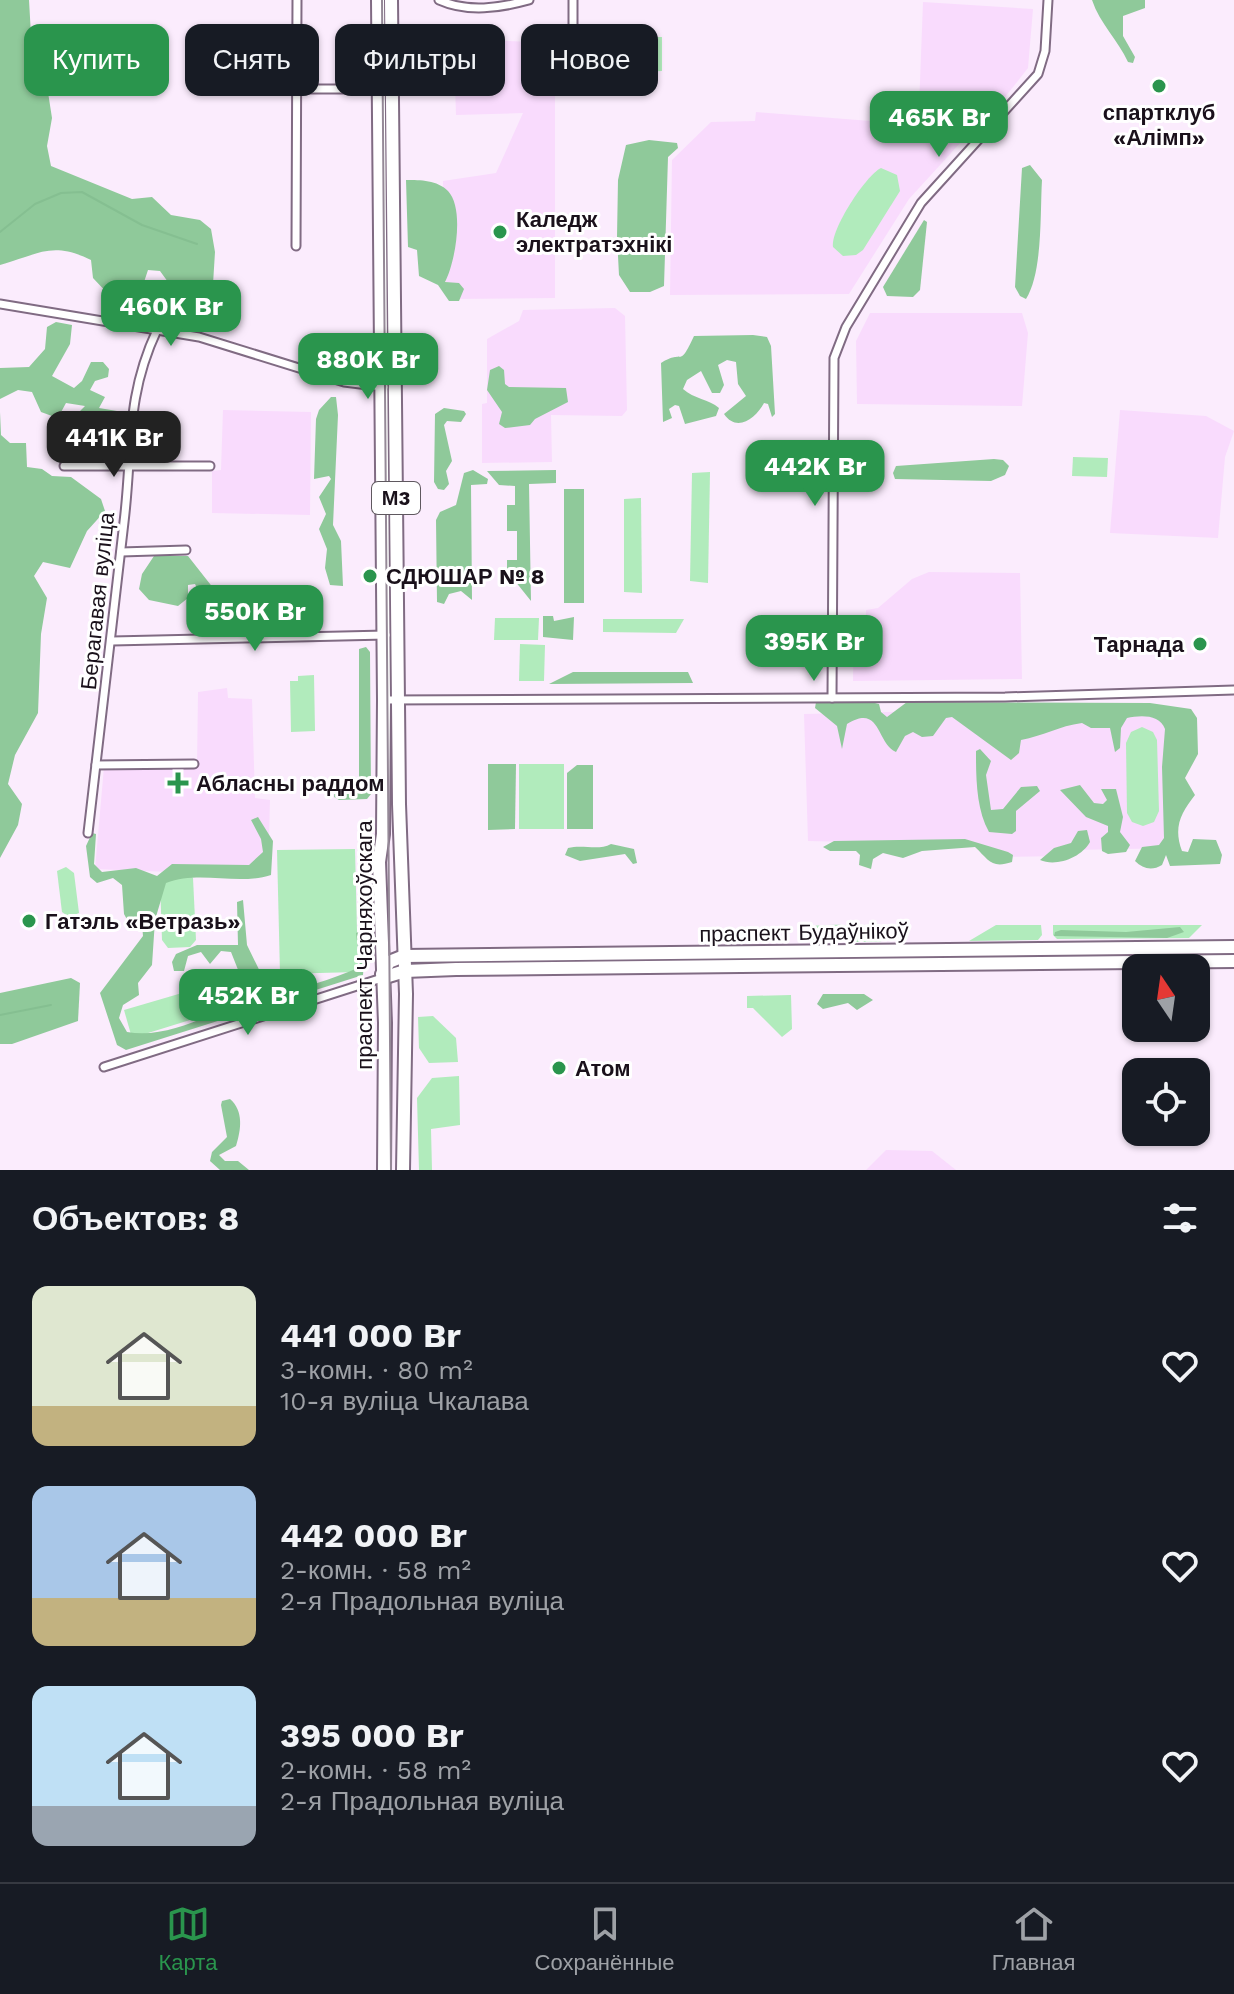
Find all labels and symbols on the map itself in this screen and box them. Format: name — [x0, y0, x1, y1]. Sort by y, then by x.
marker: спартклуб «Алімп» — [1150, 77, 1168, 95]
pin: 465K Br — [865, 91, 1013, 159]
place label: спартклуб «Алімп» — [1103, 100, 1215, 150]
place label: Каледж электратэхнікі — [516, 207, 672, 257]
marker: Каледж электратэхнікі — [491, 223, 509, 241]
pin: 460K Br — [97, 280, 245, 348]
pin: 880K Br — [294, 333, 442, 401]
pin: 441K Br — [40, 411, 188, 479]
pin: 442K Br — [741, 440, 889, 508]
road number: М3 — [372, 482, 420, 514]
street label: Берагавая вуліца — [76, 510, 119, 691]
place label: СДЮШАР № 8 — [386, 564, 545, 589]
marker: СДЮШАР № 8 — [361, 567, 379, 585]
pin: 550K Br — [181, 585, 329, 653]
pin: 395K Br — [740, 615, 888, 683]
place label: Тарнада — [1094, 632, 1185, 657]
marker: Тарнада — [1191, 635, 1209, 653]
place label: Абласны раддом — [196, 771, 384, 796]
marker: Абласны раддом — [167, 772, 189, 794]
street label: праспект Чарняхоўскага — [352, 820, 377, 1070]
place label: Гатэль «Ветразь» — [45, 909, 240, 934]
marker: Гатэль «Ветразь» — [20, 912, 38, 930]
street label: праспект Будаўнікоў — [699, 918, 909, 947]
north arrow — [1122, 954, 1210, 1042]
pin: 452K Br — [174, 969, 322, 1037]
place label: Атом — [575, 1056, 631, 1081]
marker: Атом — [550, 1059, 568, 1077]

